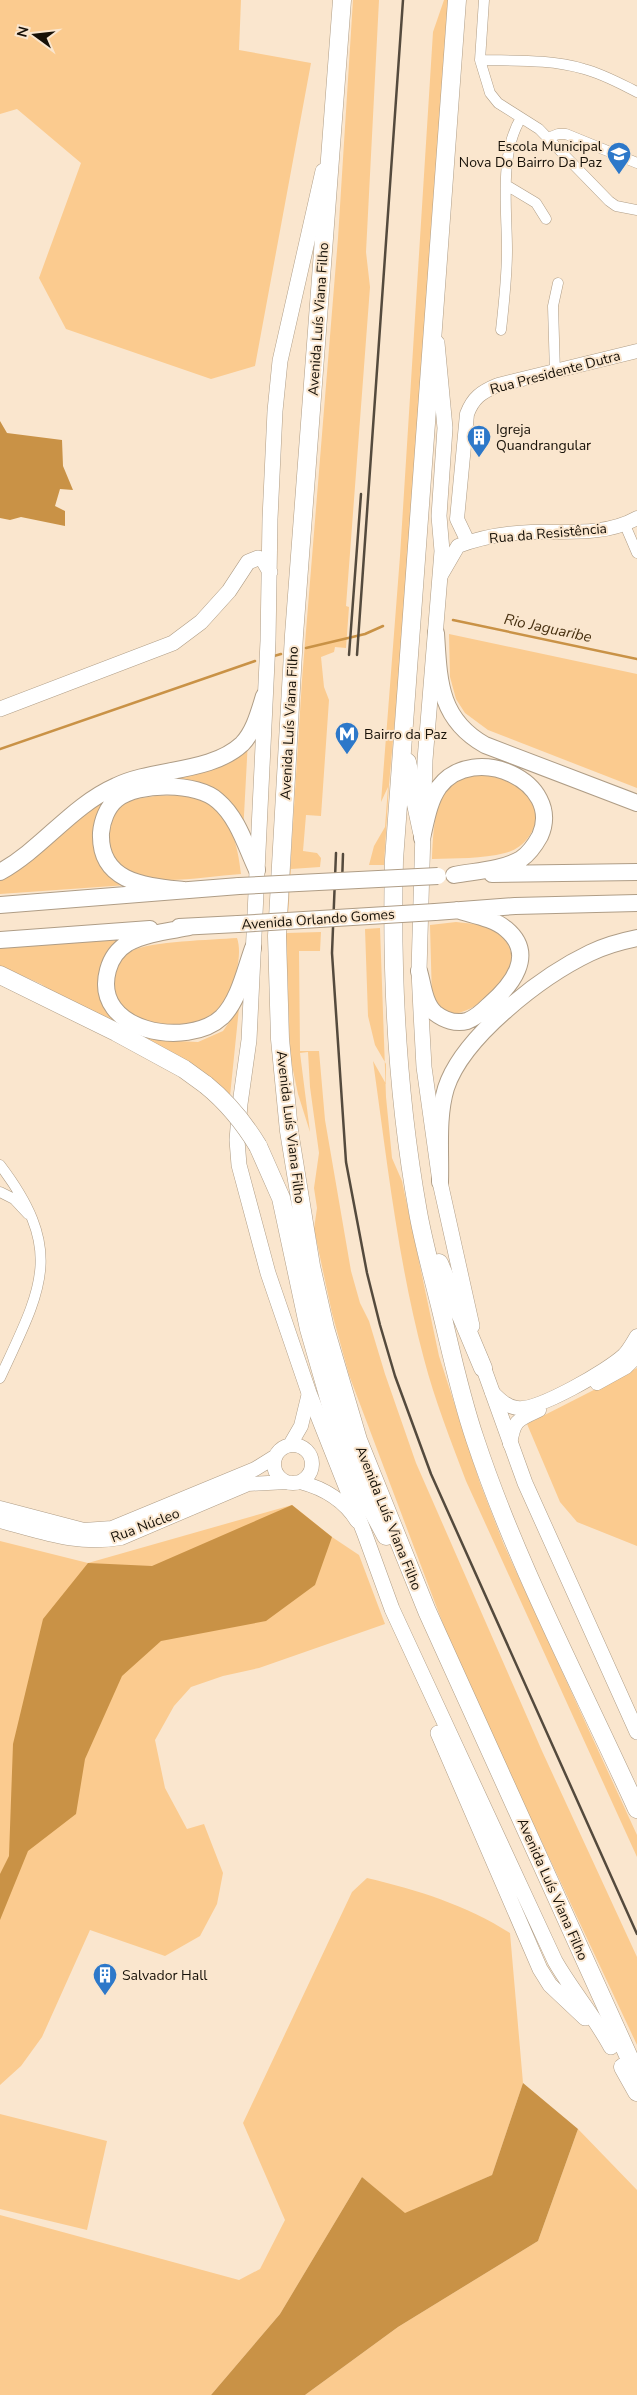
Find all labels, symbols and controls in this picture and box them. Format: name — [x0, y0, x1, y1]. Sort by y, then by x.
north arrow — [10, 10, 60, 60]
text: N — [12, 24, 33, 39]
place label: Escola Municipal Nova Do Bairro Da Paz — [459, 137, 603, 172]
school or university icon: Escola Municipal Nova Do Bairro Da Paz — [606, 141, 632, 175]
street label: Avenida Luís Viana Filho — [304, 241, 333, 396]
street label: Rua Presidente Dutra — [488, 346, 622, 399]
place label: Igreja Quandrangular — [496, 420, 591, 455]
building icon: Igreja Quandrangular — [466, 424, 492, 458]
street label: Rua da Resistência — [488, 519, 608, 548]
water label: Rio Jaguaribe — [502, 609, 594, 647]
street label: Avenida Luís Viana Filho — [276, 646, 303, 800]
metro station icon: Bairro da Paz — [334, 721, 360, 755]
place label: Bairro da Paz — [364, 725, 448, 744]
street label: Avenida Orlando Gomes — [241, 905, 396, 934]
street label: Avenida Luís Viana Filho — [272, 1050, 309, 1205]
street label: Avenida Luís Viana Filho — [351, 1443, 426, 1593]
street label: Rua Núcleo — [108, 1504, 183, 1547]
street label: Avenida Luís Viana Filho — [513, 1815, 593, 1963]
building icon: Salvador Hall — [92, 1962, 118, 1996]
place label: Salvador Hall — [122, 1966, 208, 1985]

